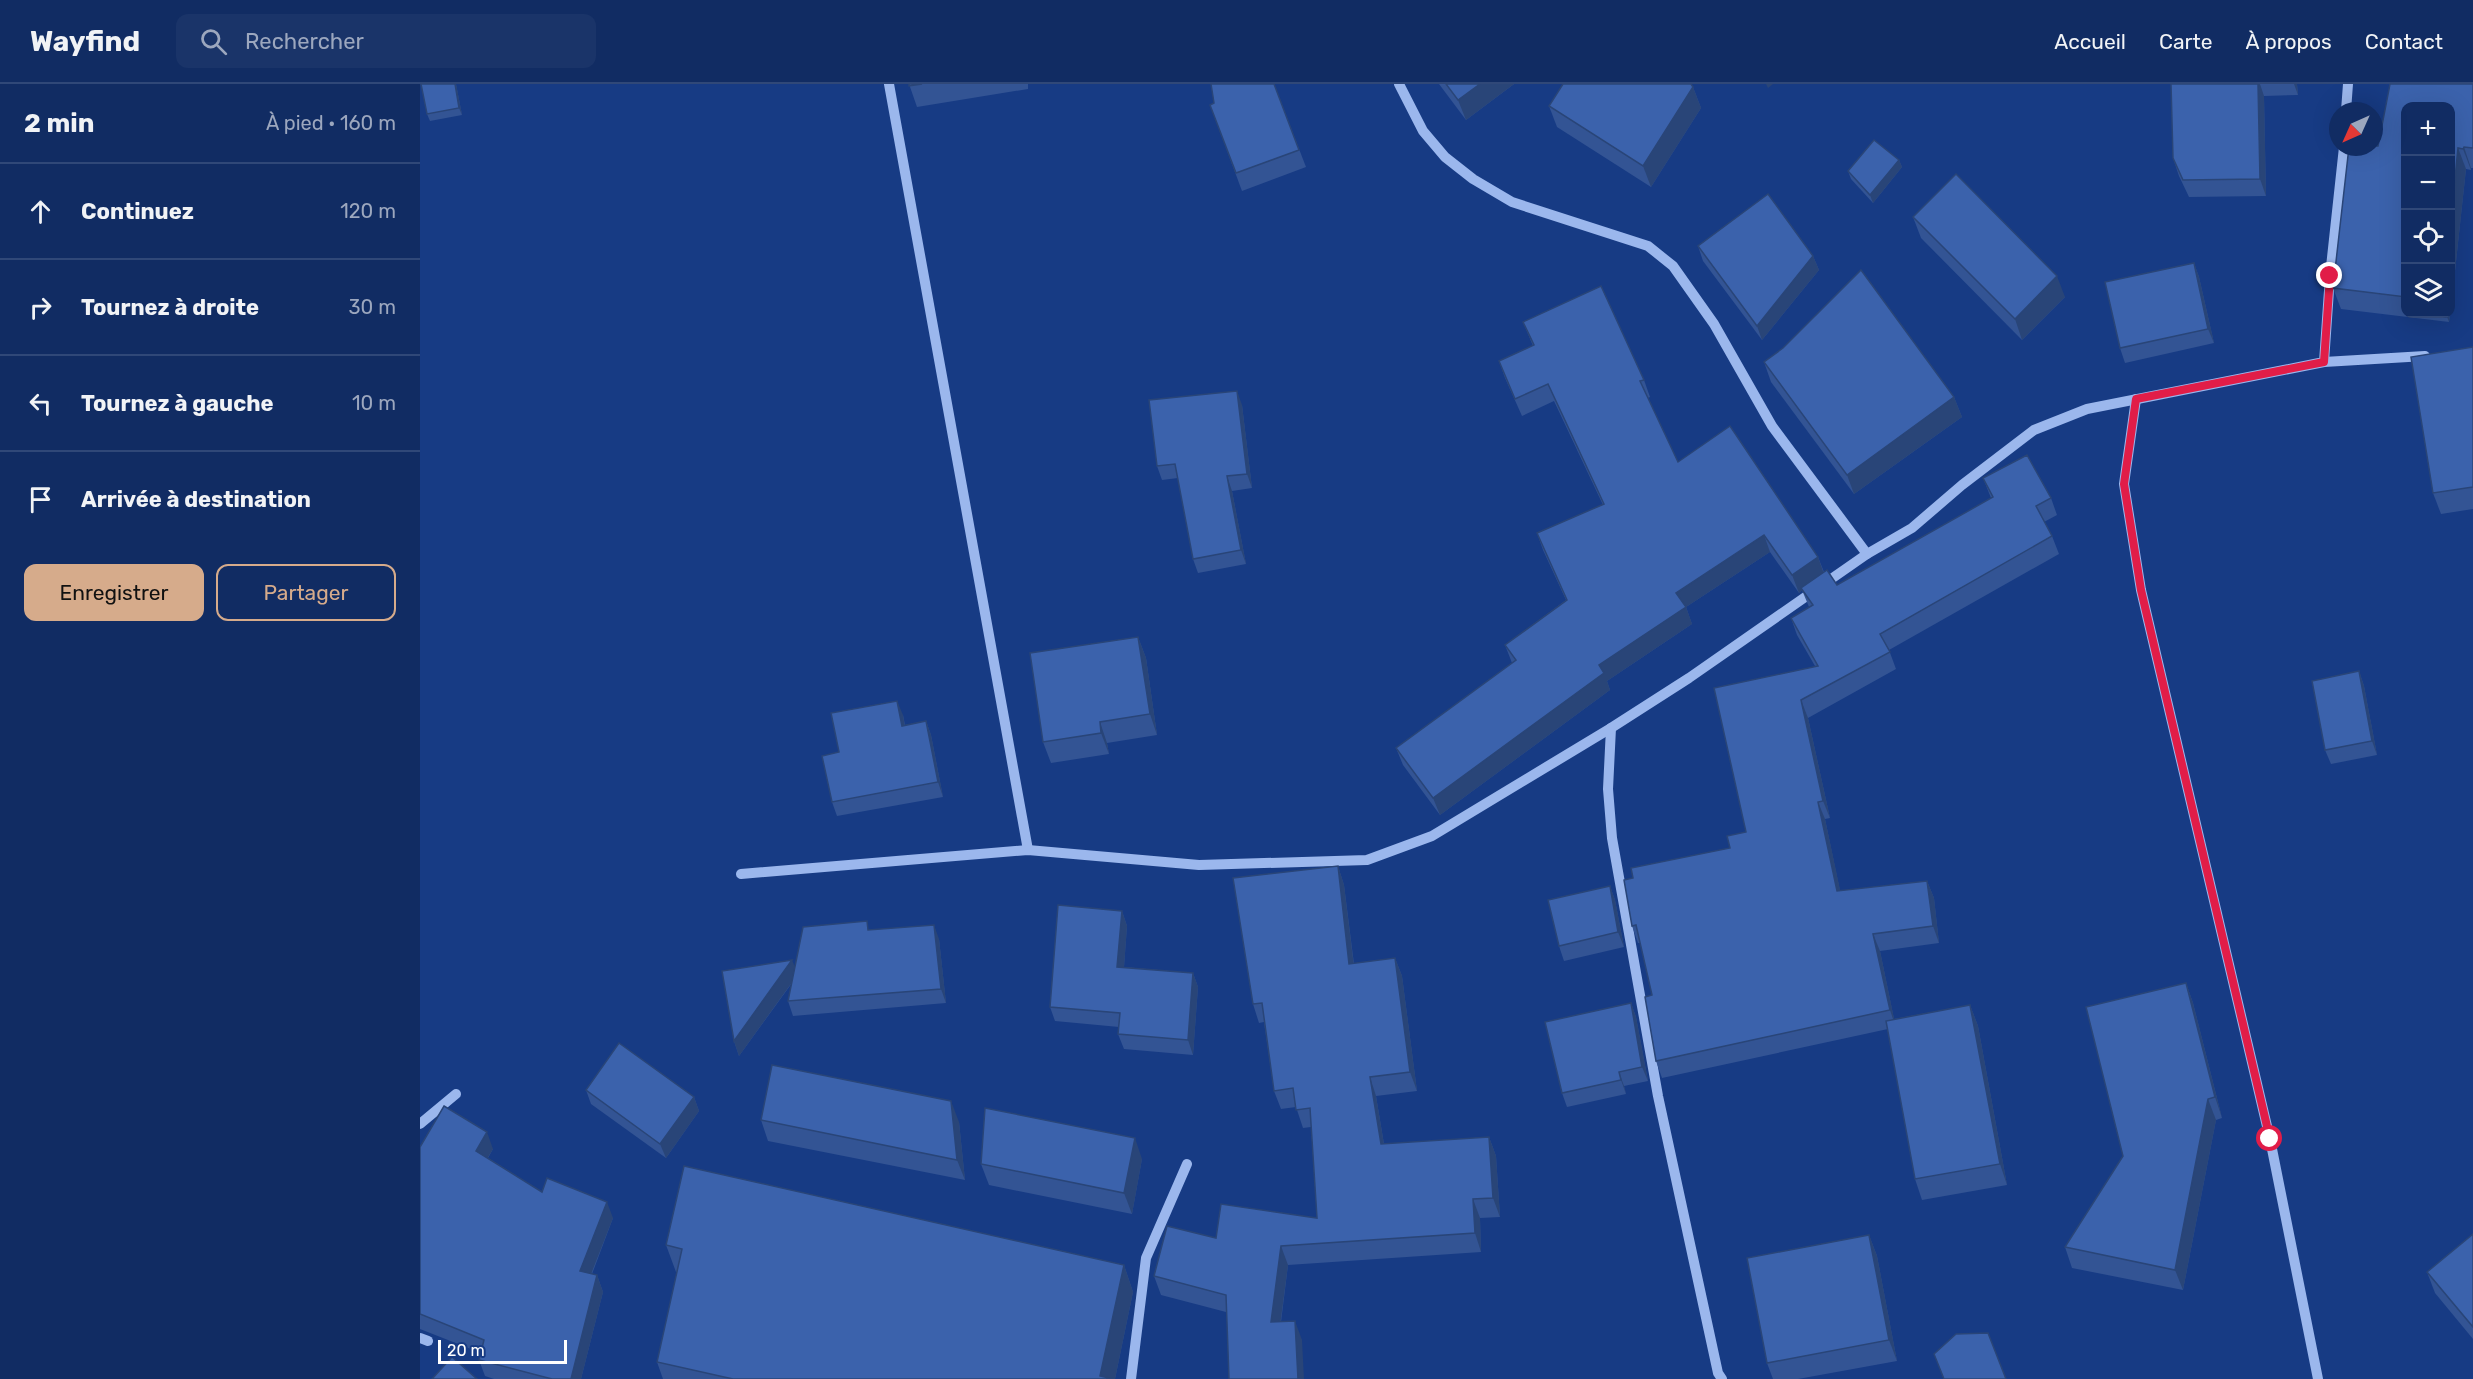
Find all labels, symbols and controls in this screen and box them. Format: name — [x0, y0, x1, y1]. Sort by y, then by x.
search box — [176, 14, 596, 68]
text: Wayfind — [30, 25, 140, 58]
icon: search — [197, 25, 230, 58]
text: Rechercher — [245, 28, 364, 55]
text: Accueil — [2054, 29, 2126, 54]
text: Carte — [2159, 29, 2212, 54]
text: À propos — [2245, 29, 2332, 54]
text: Contact — [2365, 29, 2443, 54]
north arrow — [2329, 102, 2383, 156]
map controls — [2401, 102, 2455, 318]
button: + — [2401, 102, 2455, 156]
text: 2 min — [24, 108, 94, 139]
text: À pied · 160 m — [266, 111, 396, 135]
button: − — [2401, 156, 2455, 210]
icon: ahead — [24, 195, 57, 228]
text: Continuez — [81, 198, 194, 225]
text: 120 m — [340, 199, 396, 223]
button: locate — [2401, 210, 2455, 264]
route end — [2316, 262, 2342, 288]
button: layers — [2401, 264, 2455, 318]
icon: right — [24, 291, 57, 324]
text: Tournez à droite — [81, 294, 259, 321]
text: 30 m — [349, 295, 396, 319]
icon: left — [24, 387, 57, 420]
text: Tournez à gauche — [81, 390, 274, 417]
text: 10 m — [352, 391, 396, 415]
icon: arrive — [24, 483, 57, 516]
text: Arrivée à destination — [81, 486, 311, 513]
button: Enregistrer — [24, 564, 204, 621]
button: Partager — [216, 564, 396, 621]
route start — [2256, 1125, 2282, 1151]
scale bar — [438, 1337, 567, 1364]
text: 20 m — [447, 1341, 485, 1360]

